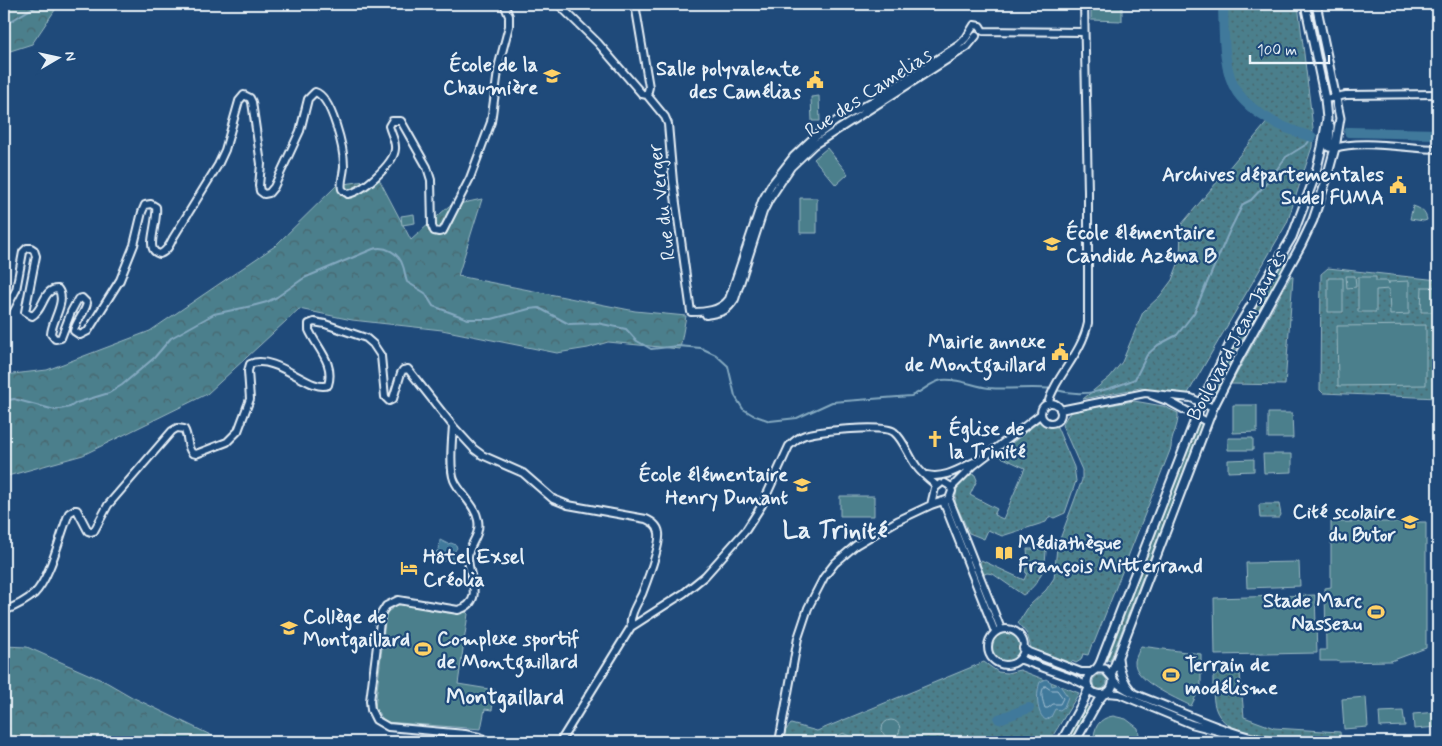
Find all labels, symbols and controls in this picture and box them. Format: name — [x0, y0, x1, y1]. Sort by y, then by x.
north arrow — [32, 32, 82, 82]
scale bar — [1250, 32, 1328, 64]
text: 100 m — [1257, 41, 1297, 61]
street label: Rue des Camelias — [800, 42, 938, 145]
text: N — [60, 50, 79, 62]
place label: École de la Chaumière — [443, 51, 538, 102]
place label: Salle polyvalente des Camélias — [656, 56, 802, 106]
school or university icon: École de la Chaumière — [542, 66, 562, 86]
public building icon: Salle polyvalente des Camélias — [805, 70, 825, 90]
street label: Rue du Verger — [642, 141, 683, 262]
place label: Archives départementales Sudel FUMA — [1162, 162, 1384, 212]
public building icon: Archives départementales Sudel FUMA — [1388, 175, 1408, 195]
place label: École élémentaire Candide Azéma B — [1066, 219, 1217, 270]
school or university icon: École élémentaire Candide Azéma B — [1042, 234, 1062, 254]
street label: Boulevard Jean Jaurès — [1181, 245, 1294, 426]
place label: Mairie annexe de Montgaillard — [905, 329, 1046, 381]
public building icon: Mairie annexe de Montgaillard — [1050, 342, 1070, 362]
place label: Église de la Trinité — [949, 415, 1026, 466]
church icon: Église de la Trinité — [925, 429, 945, 449]
place label: École élémentaire Henry Dunant — [639, 461, 789, 512]
school or university icon: École élémentaire Henry Dunant — [792, 475, 812, 495]
place label: Cité scolaire du Butor — [1292, 499, 1397, 549]
school or university icon: Cité scolaire du Butor — [1400, 512, 1420, 532]
district label: La Trinité — [782, 515, 888, 548]
place label: Médiathèque François Mitterrand — [1018, 530, 1203, 580]
library icon: Médiathèque François Mitterrand — [994, 543, 1014, 563]
place label: Hôtel Exsel Créolia — [423, 544, 524, 594]
hotel icon: Hôtel Exsel Créolia — [399, 558, 419, 578]
place label: Stade Marc Nasseau — [1263, 588, 1362, 638]
sports icon: Stade Marc Nasseau — [1366, 602, 1386, 622]
place label: Collège de Montgaillard — [303, 604, 410, 654]
school or university icon: Collège de Montgaillard — [279, 618, 299, 638]
place label: Complexe sportif de Montgaillard — [437, 626, 580, 678]
sports icon: Complexe sportif de Montgaillard — [413, 639, 433, 659]
place label: Terrain de modélisme — [1185, 652, 1278, 702]
sports icon: Terrain de modélisme — [1161, 665, 1181, 685]
district label: Montgaillard — [446, 684, 564, 713]

